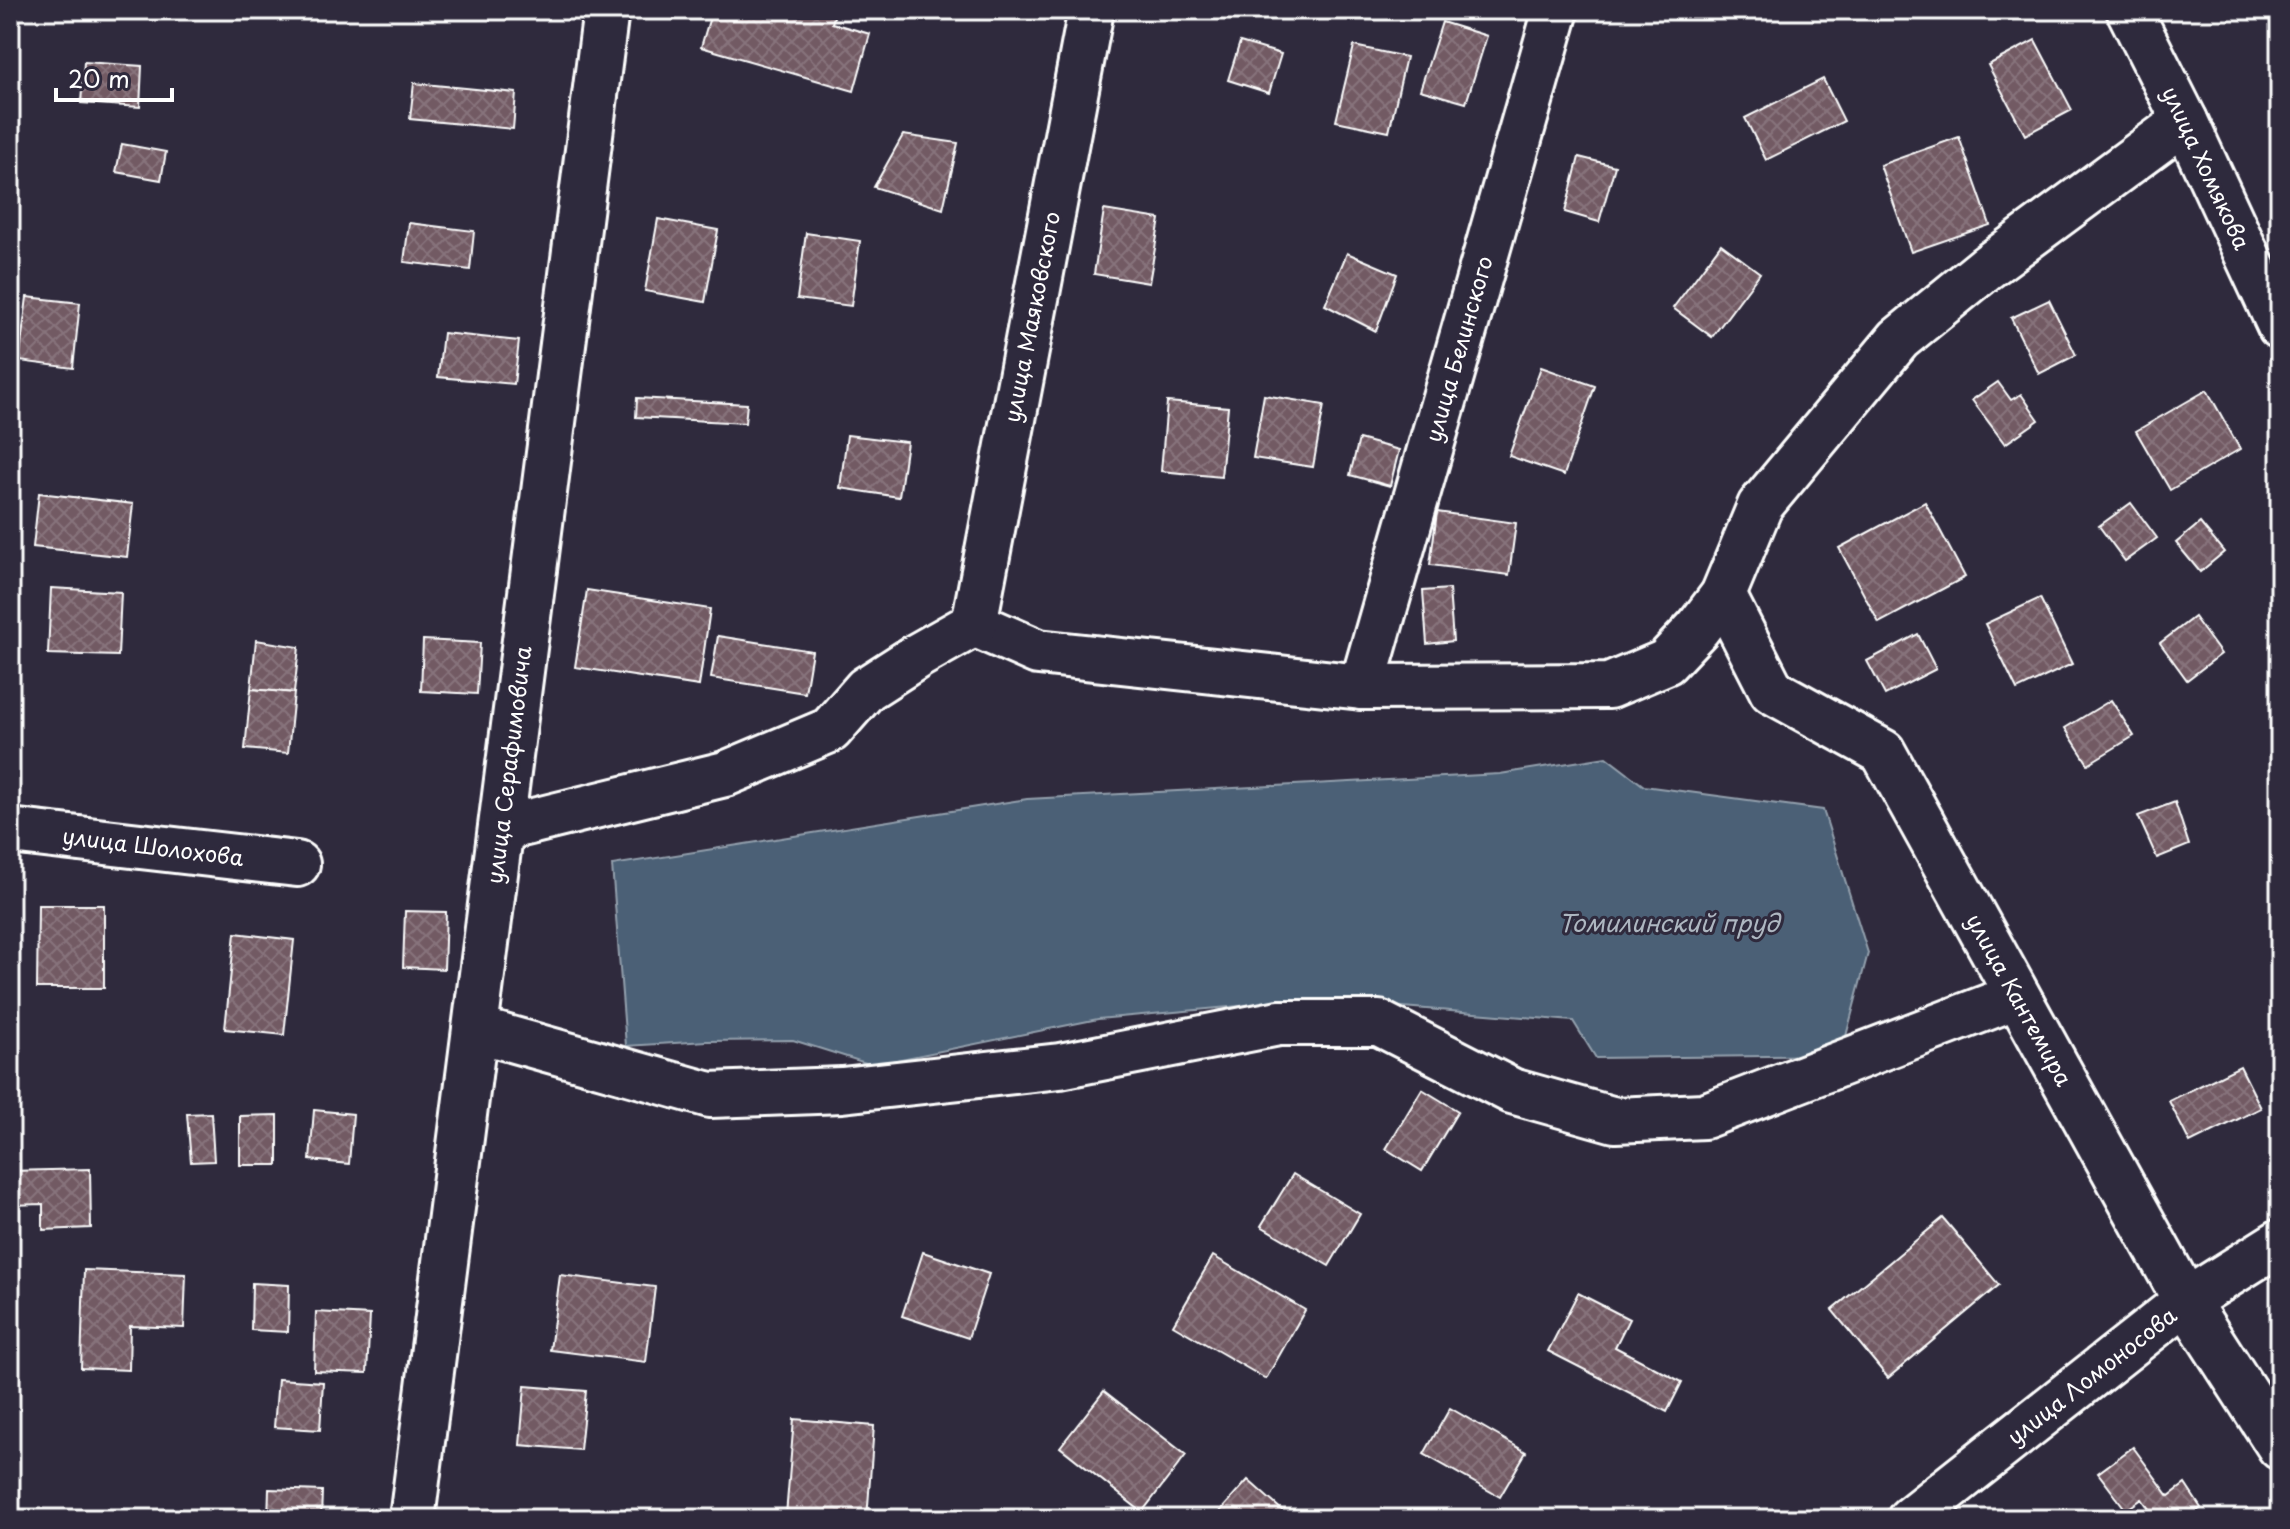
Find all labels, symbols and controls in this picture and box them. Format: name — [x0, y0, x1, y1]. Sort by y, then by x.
scale bar — [56, 52, 172, 102]
text: 20 m — [68, 60, 130, 96]
street label: улица Хомякова — [2155, 80, 2260, 255]
street label: улица Маяковского — [994, 208, 1067, 425]
street label: улица Белинского — [1415, 252, 1500, 446]
street label: улица Серафимовича — [477, 644, 539, 886]
street label: улица Шолохова — [61, 818, 246, 873]
water label: Томилинский пруд — [1558, 904, 1782, 940]
street label: улица Кантемира — [1959, 907, 2082, 1092]
street label: улица Ломоносова — [1999, 1298, 2183, 1452]

